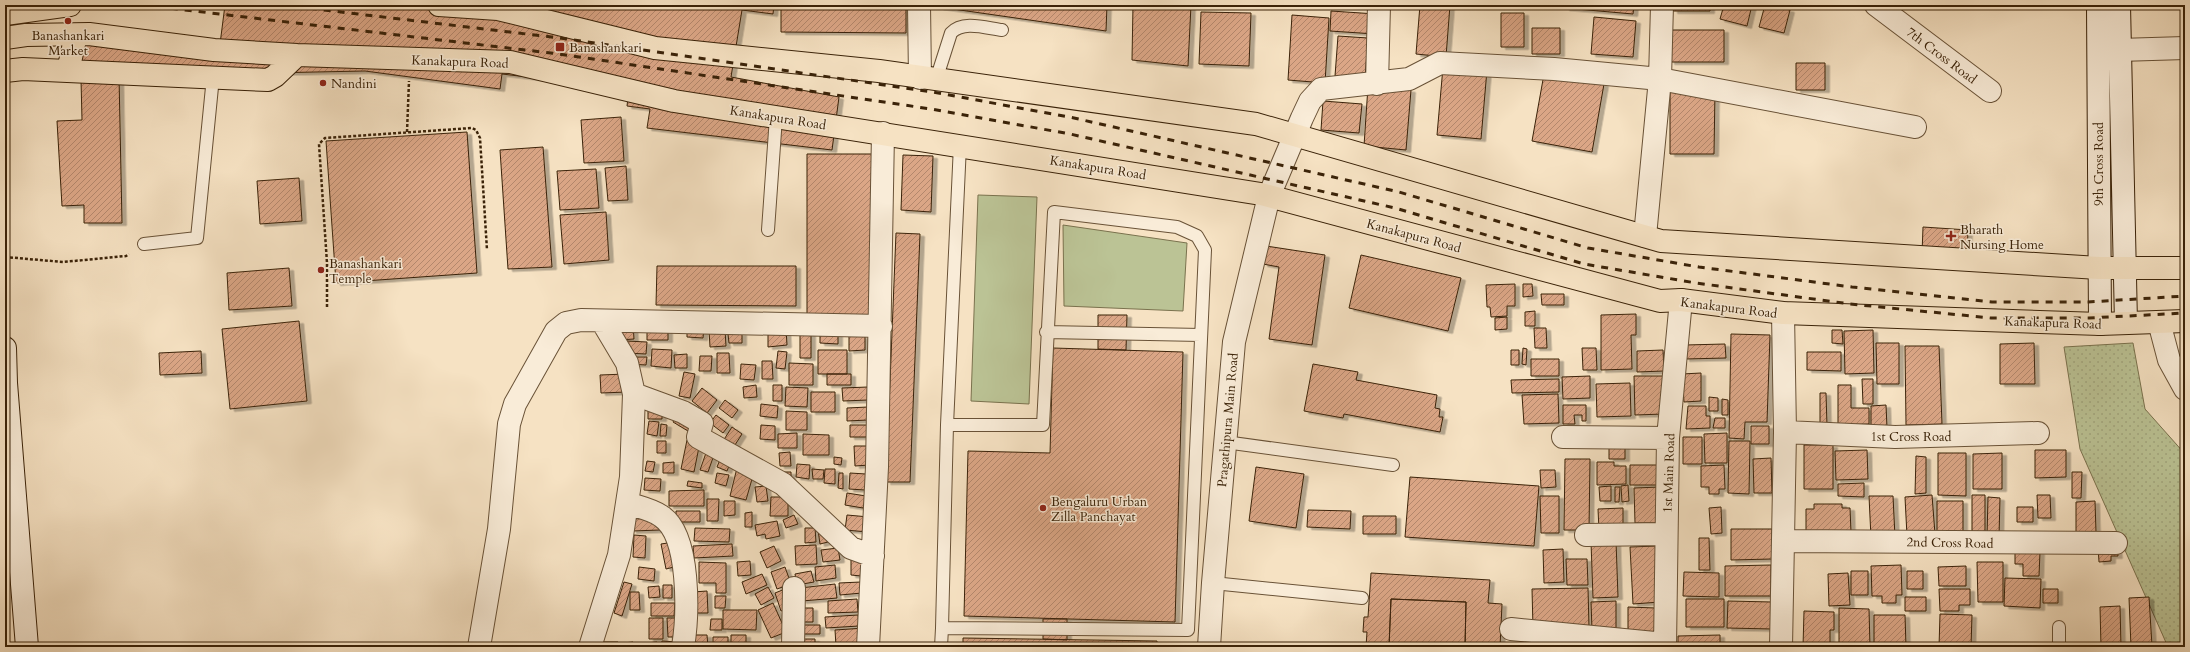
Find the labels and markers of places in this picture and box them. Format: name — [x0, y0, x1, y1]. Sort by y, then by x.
marker: Banashankari Market — [63, 16, 73, 26]
place label: Banashankari Market — [32, 27, 105, 60]
place label: Banashankari — [569, 39, 642, 57]
marker: Banashankari — [554, 41, 566, 53]
place label: Nandini — [331, 75, 377, 93]
marker: Nandini — [318, 78, 328, 88]
place label: Bharath Nursing Home — [1960, 221, 2044, 254]
marker: Bharath Nursing Home — [1945, 230, 1957, 242]
place label: Banashankari Temple — [329, 255, 402, 288]
marker: Banashankari Temple — [316, 265, 326, 275]
place label: Bengaluru Urban Zilla Panchayat — [1051, 493, 1148, 526]
marker: Bengaluru Urban Zilla Panchayat — [1038, 503, 1048, 513]

